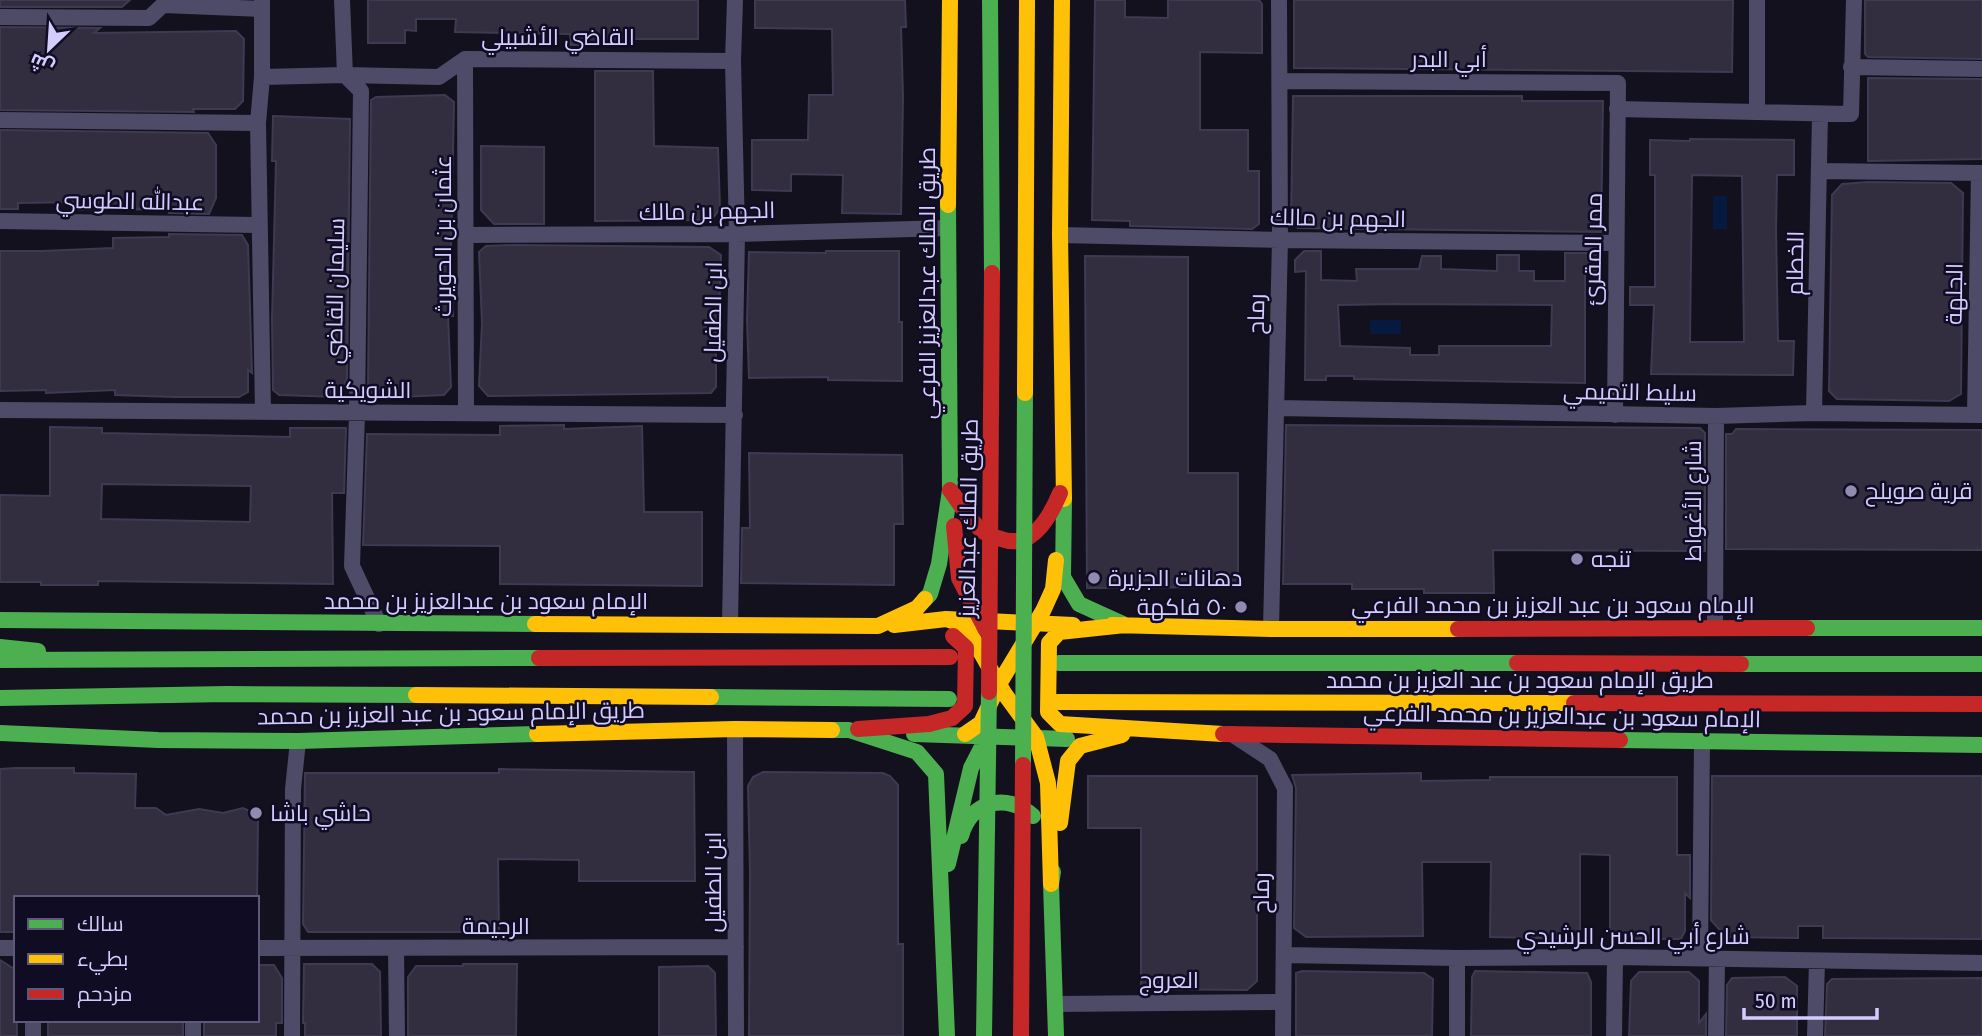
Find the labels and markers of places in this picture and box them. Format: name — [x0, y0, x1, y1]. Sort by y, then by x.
place label: قرية صويلح — [1865, 477, 1972, 507]
marker: قرية صويلح — [1843, 483, 1859, 499]
place label: تنجه — [1591, 545, 1631, 573]
marker: تنجه — [1569, 551, 1585, 567]
place label: دهانات الجزيرة — [1108, 564, 1242, 592]
marker: دهانات الجزيرة — [1086, 570, 1102, 586]
place label: ٥٠ فاكهة — [1137, 593, 1227, 621]
marker: ٥٠ فاكهة — [1233, 599, 1249, 615]
place label: حاشي باشا — [270, 799, 371, 830]
marker: حاشي باشا — [248, 805, 264, 821]

